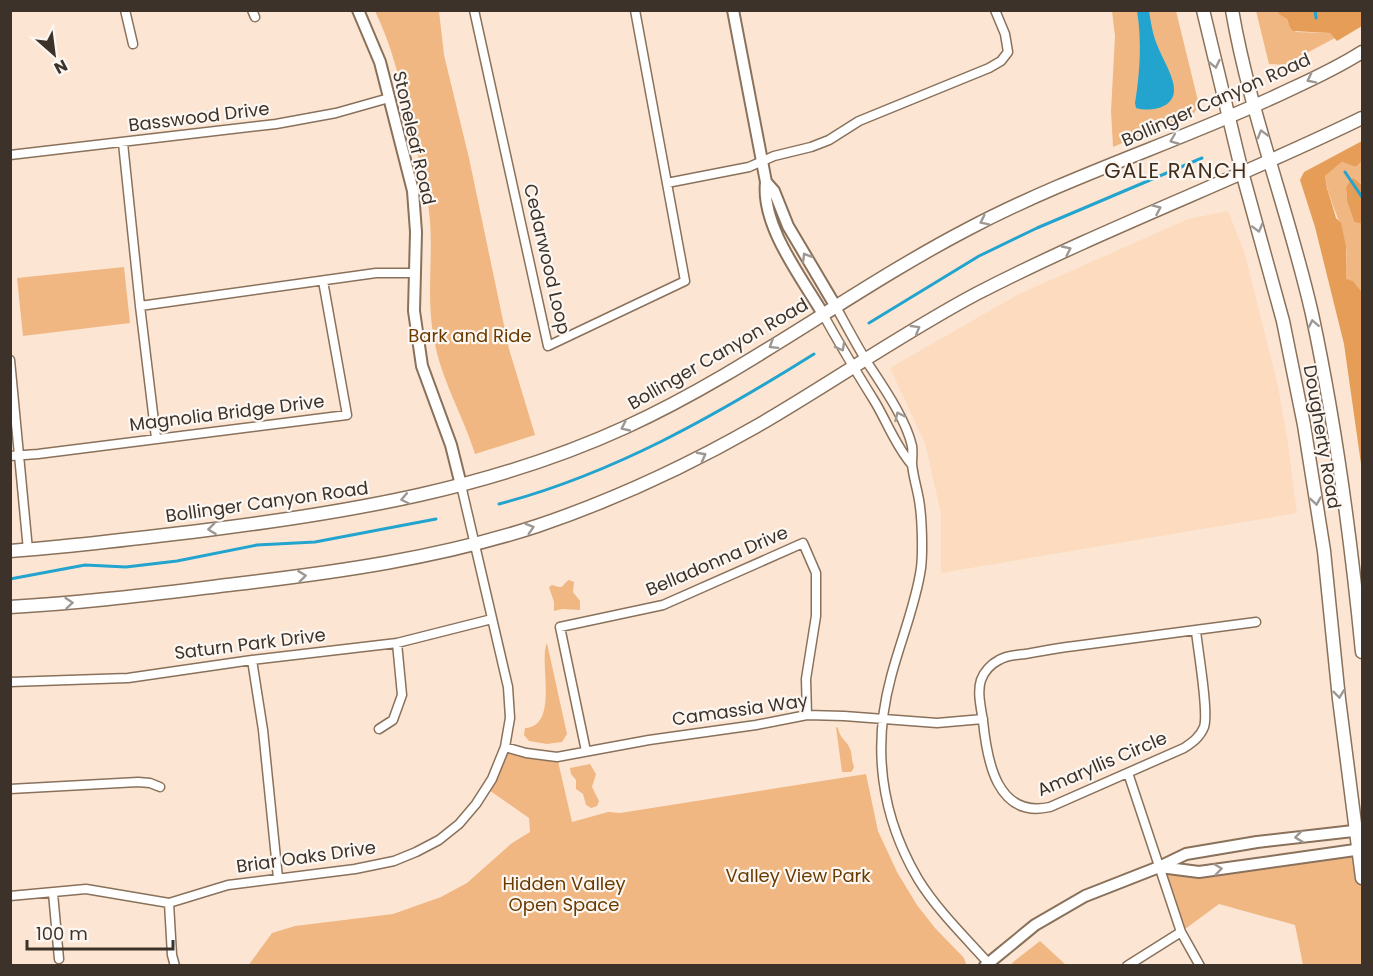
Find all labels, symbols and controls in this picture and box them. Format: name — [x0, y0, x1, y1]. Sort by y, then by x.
north arrow — [24, 24, 84, 84]
street label: Bollinger Canyon Road — [1117, 47, 1314, 153]
text: N — [50, 54, 72, 80]
one-way arrow — [1208, 59, 1221, 69]
street label: Stoneleaf Road — [387, 69, 442, 207]
one-way arrow — [1306, 72, 1317, 84]
street label: Basswood Drive — [127, 95, 271, 138]
one-way arrow — [1257, 129, 1269, 140]
one-way arrow — [1169, 133, 1180, 145]
district label: GALE RANCH — [1104, 156, 1248, 185]
street label: Cedarwood Loop — [518, 181, 577, 337]
one-way arrow — [1151, 205, 1162, 217]
one-way arrow — [979, 213, 990, 225]
one-way arrow — [1250, 223, 1263, 233]
one-way arrow — [1061, 245, 1072, 257]
one-way arrow — [801, 253, 813, 263]
street label: Bollinger Canyon Road — [623, 292, 813, 416]
one-way arrow — [1307, 320, 1320, 330]
park label: Bark and Ride — [408, 323, 532, 348]
one-way arrow — [910, 325, 920, 336]
one-way arrow — [769, 337, 779, 349]
one-way arrow — [834, 341, 845, 352]
street label: Dougherty Road — [1298, 363, 1347, 511]
street label: Magnolia Bridge Drive — [128, 388, 326, 437]
one-way arrow — [894, 412, 906, 423]
one-way arrow — [620, 420, 631, 432]
one-way arrow — [695, 452, 706, 463]
street label: Bollinger Canyon Road — [164, 475, 370, 528]
one-way arrow — [400, 492, 410, 505]
one-way arrow — [1309, 496, 1321, 506]
street label: Belladonna Drive — [642, 519, 792, 602]
one-way arrow — [207, 523, 217, 535]
one-way arrow — [524, 523, 535, 535]
one-way arrow — [298, 570, 307, 583]
one-way arrow — [64, 596, 73, 609]
street label: Saturn Park Drive — [173, 622, 327, 665]
street label: Camassia Way — [670, 688, 809, 731]
one-way arrow — [1332, 690, 1345, 699]
street label: Amaryllis Circle — [1033, 725, 1171, 802]
one-way arrow — [1294, 830, 1304, 843]
street label: Briar Oaks Drive — [234, 834, 377, 879]
park label: Valley View Park — [725, 863, 871, 888]
one-way arrow — [1213, 864, 1222, 876]
park label: Hidden Valley Open Space — [502, 871, 626, 917]
scale bar — [27, 913, 172, 951]
text: 100 m — [36, 921, 88, 946]

